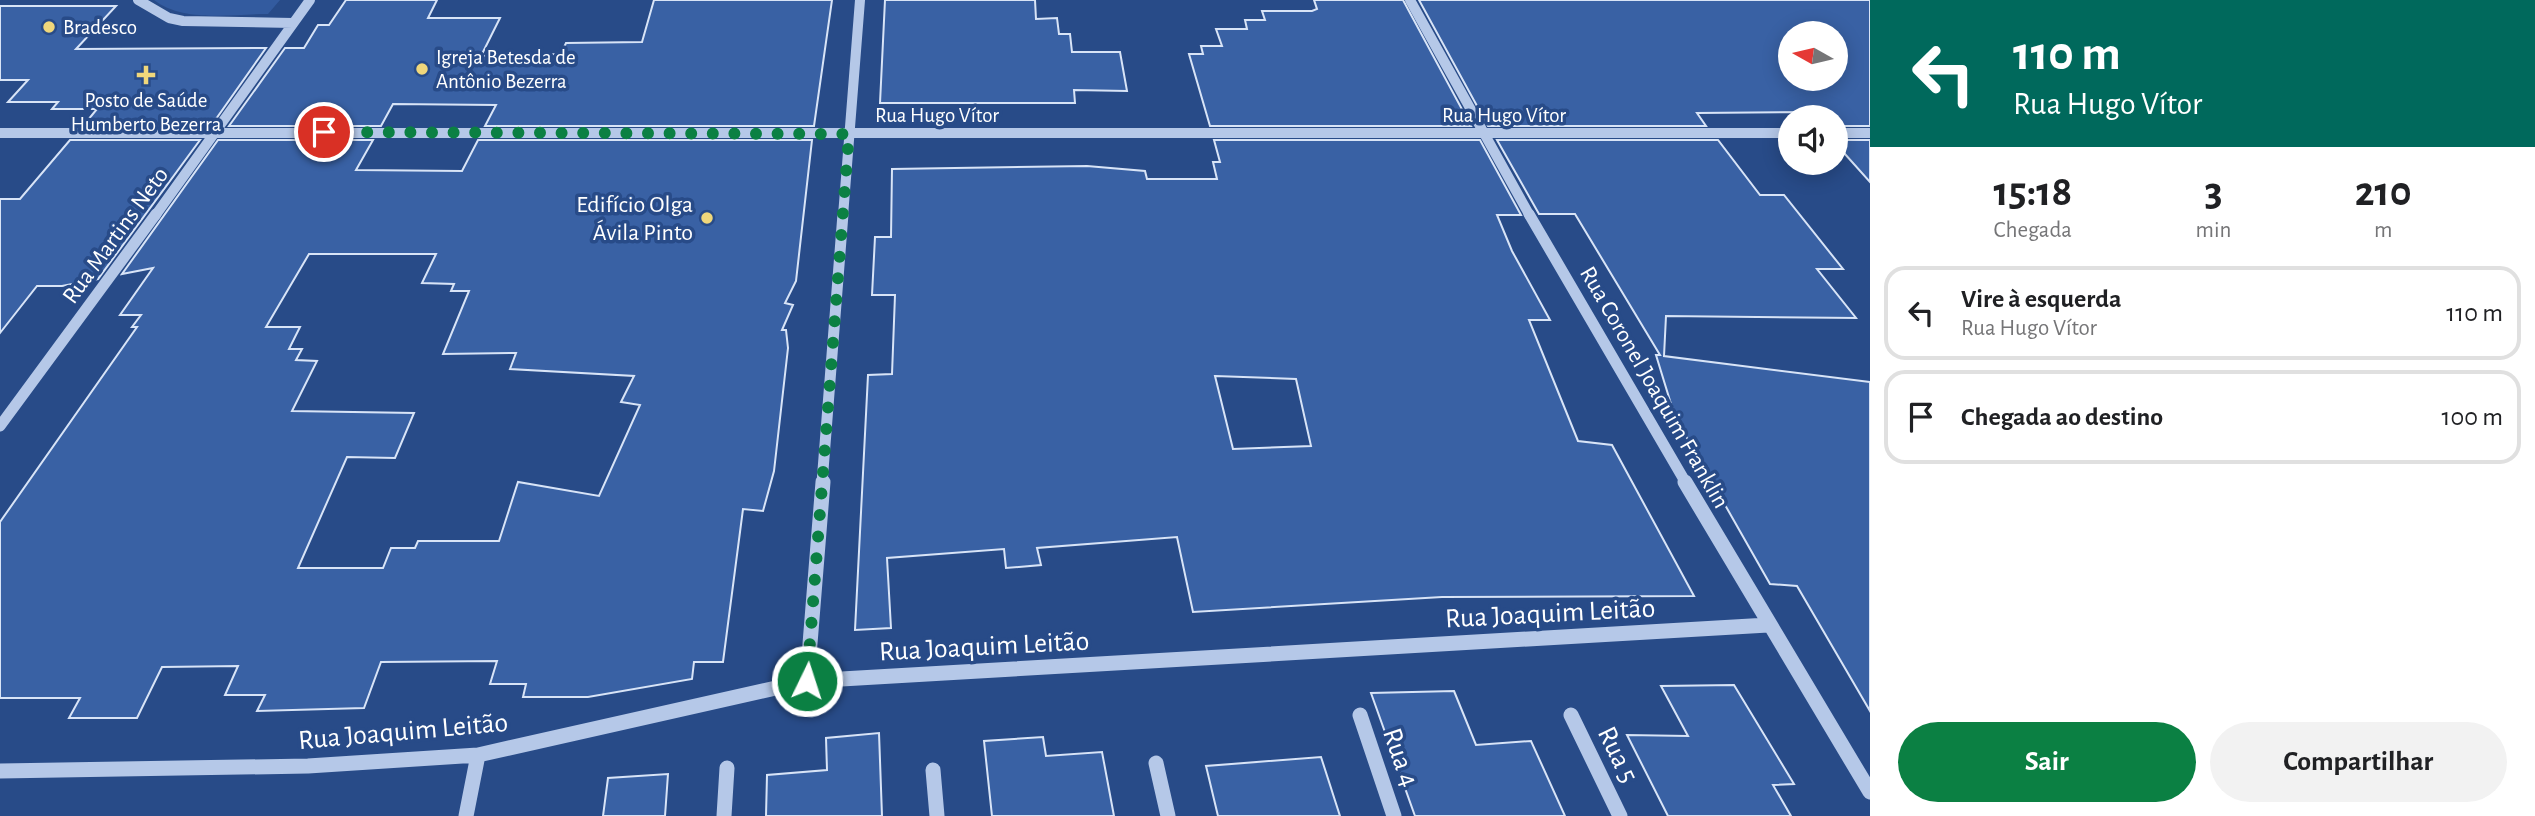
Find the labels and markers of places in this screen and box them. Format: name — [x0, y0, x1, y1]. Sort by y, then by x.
place label: Bradesco — [63, 17, 137, 38]
marker: Bradesco — [41, 19, 57, 35]
place label: Igreja Betesda de Antônio Bezerra — [436, 47, 576, 92]
marker: Igreja Betesda de Antônio Bezerra — [414, 61, 430, 77]
marker: Posto de Saúde Humberto Bezerra — [136, 65, 156, 85]
place label: Posto de Saúde Humberto Bezerra — [71, 90, 222, 135]
pin — [294, 102, 354, 162]
place label: Edifício Olga Ávila Pinto — [576, 193, 693, 245]
marker: Edifício Olga Ávila Pinto — [699, 210, 715, 226]

